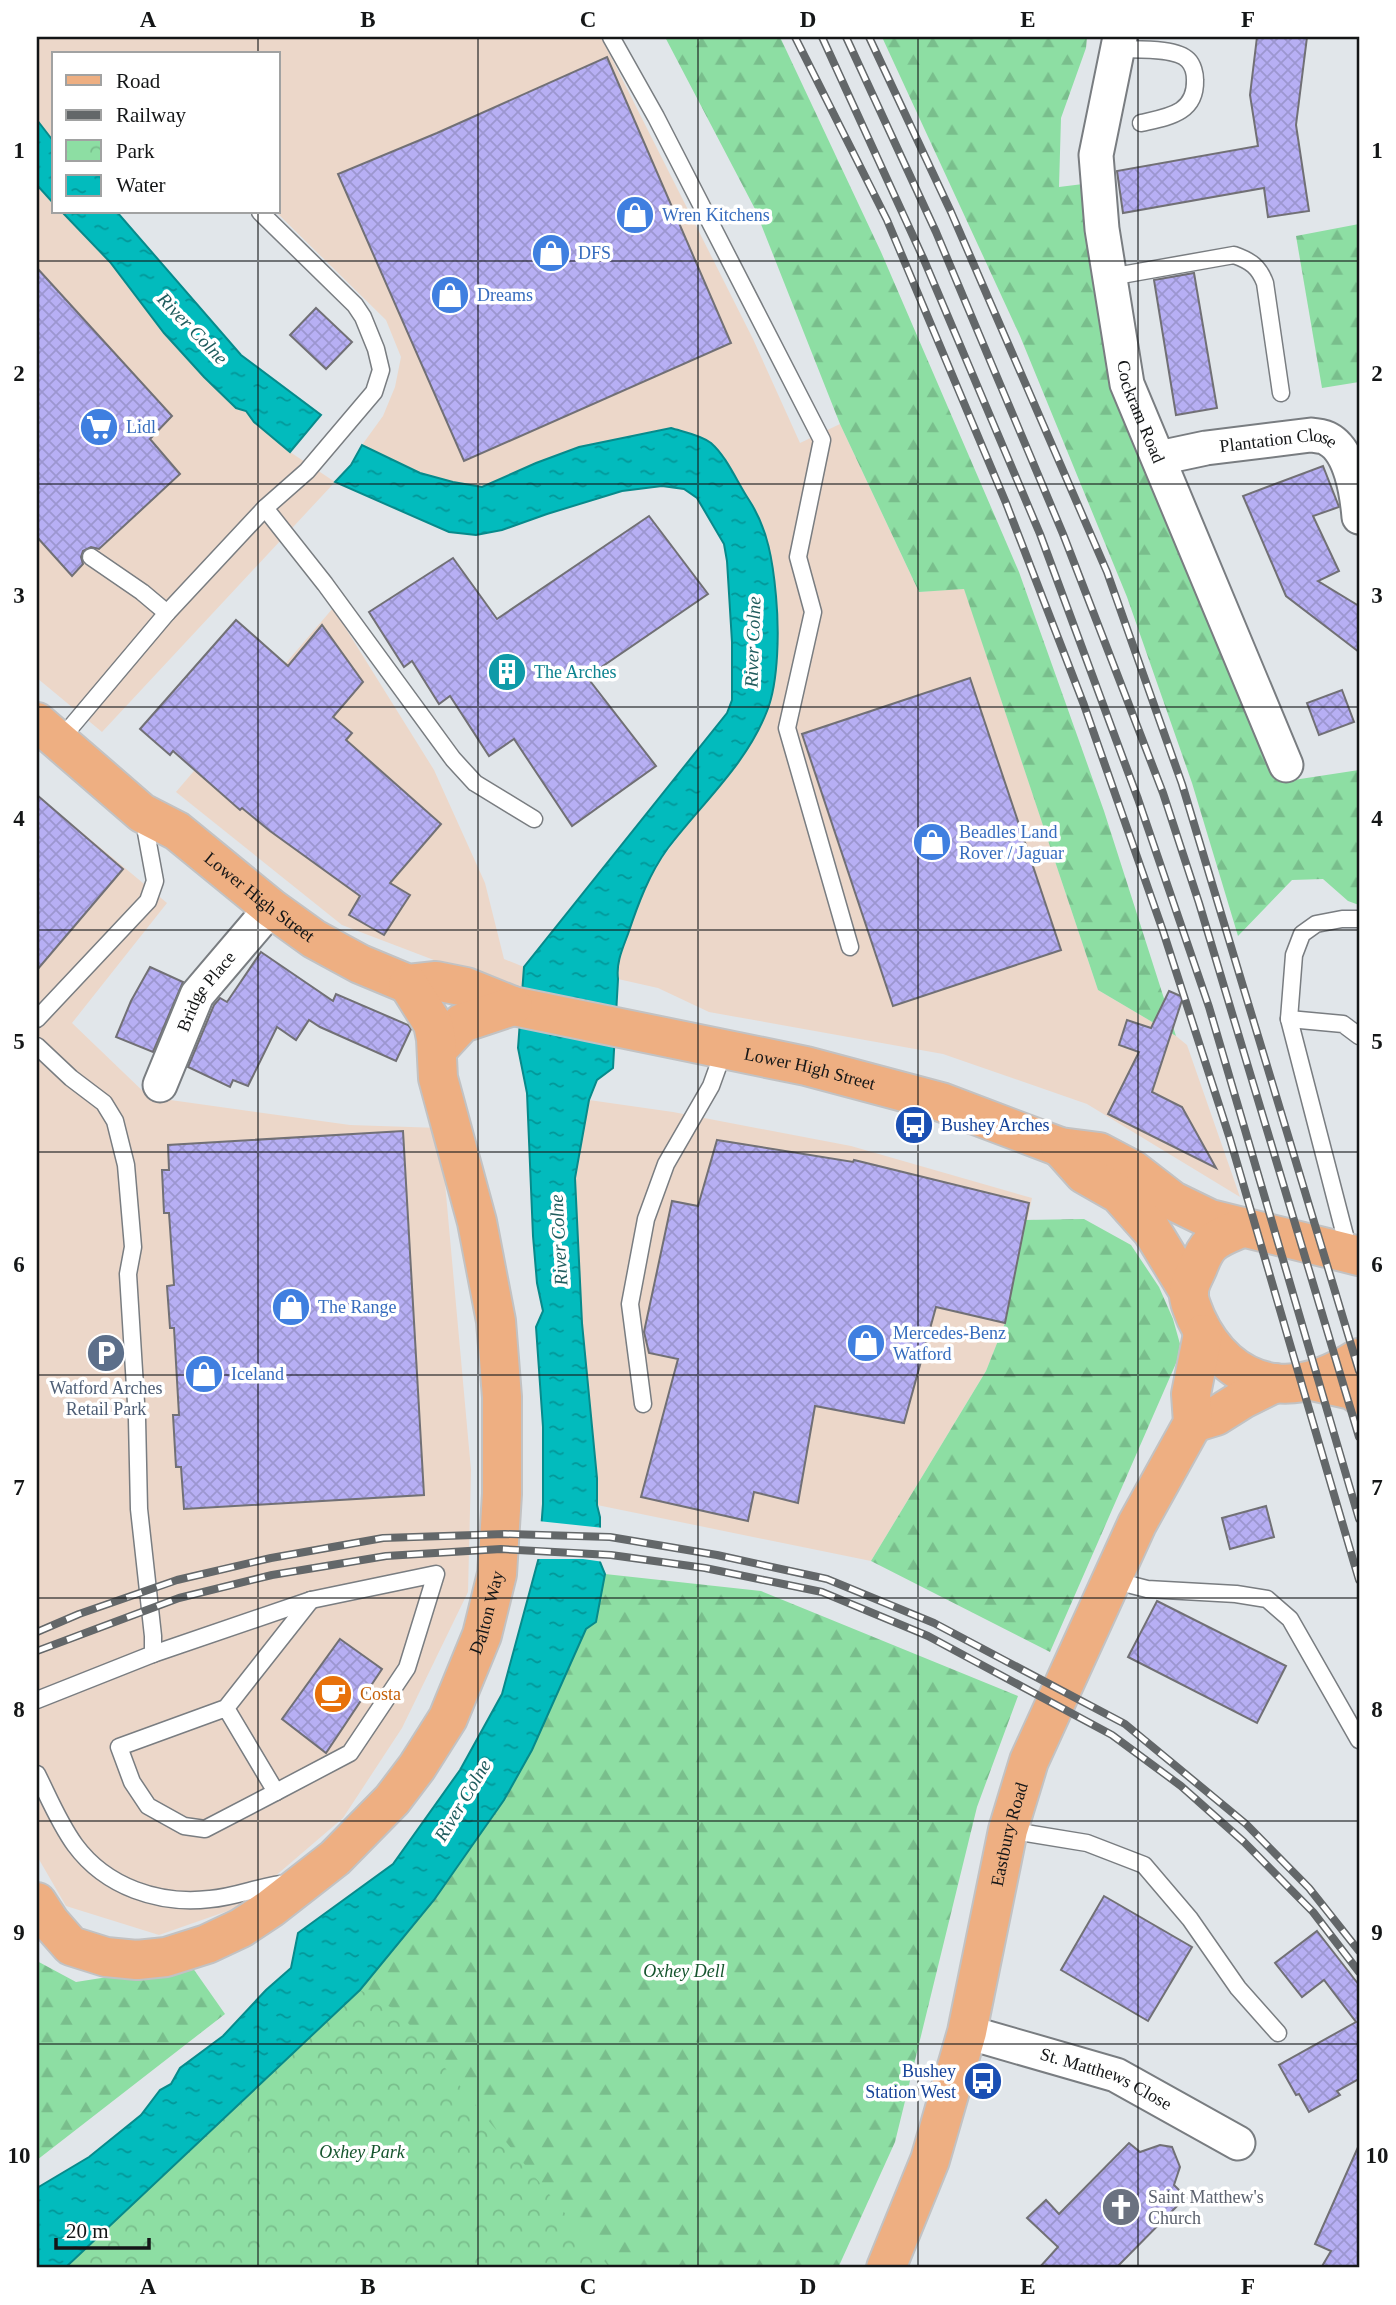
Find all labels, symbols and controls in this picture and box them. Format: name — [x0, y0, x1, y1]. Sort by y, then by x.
text: A — [140, 7, 157, 32]
text: B — [360, 7, 376, 32]
text: C — [580, 7, 596, 32]
text: D — [800, 7, 816, 32]
text: E — [1020, 7, 1036, 32]
text: F — [1241, 7, 1255, 32]
legend — [52, 52, 280, 214]
text: Road — [116, 69, 161, 93]
text: Railway — [116, 103, 186, 127]
text: 1 — [13, 138, 25, 163]
text: 1 — [1371, 138, 1383, 163]
text: Park — [116, 139, 155, 163]
text: Water — [116, 173, 166, 197]
shop icon: Wren Kitchens — [614, 194, 656, 236]
place label: Wren Kitchens — [662, 205, 770, 225]
shop icon: DFS — [530, 232, 572, 274]
place label: DFS — [578, 243, 611, 263]
shop icon: Dreams — [429, 274, 471, 316]
place label: Dreams — [477, 285, 533, 305]
water label: River Colne — [153, 288, 232, 368]
street label: Cockram Road — [1113, 359, 1169, 466]
text: 2 — [13, 361, 25, 386]
text: 2 — [1371, 361, 1383, 386]
supermarket icon: Lidl — [78, 406, 120, 448]
place label: Lidl — [126, 417, 156, 437]
street label: Plantation Close — [1218, 425, 1341, 456]
text: 3 — [13, 583, 25, 608]
text: 3 — [1371, 583, 1383, 608]
water label: River Colne — [740, 596, 765, 689]
building icon: The Arches — [486, 651, 528, 693]
place label: The Arches — [534, 662, 616, 682]
text: 4 — [13, 806, 25, 831]
text: 4 — [1371, 806, 1383, 831]
shop icon: Beadles Land Rover / Jaguar — [911, 821, 953, 863]
place label: Beadles Land Rover / Jaguar — [959, 822, 1064, 863]
street label: Lower High Street — [201, 848, 318, 946]
street label: Bridge Place — [173, 947, 240, 1034]
text: 5 — [13, 1029, 25, 1054]
text: 5 — [1371, 1029, 1383, 1054]
street label: Lower High Street — [743, 1044, 877, 1094]
bus stop icon: Bushey Arches — [893, 1104, 935, 1146]
place label: Bushey Arches — [941, 1115, 1049, 1135]
water label: River Colne — [546, 1194, 571, 1287]
text: 6 — [13, 1252, 25, 1277]
text: 6 — [1371, 1252, 1383, 1277]
shop icon: The Range — [270, 1286, 312, 1328]
place label: The Range — [318, 1297, 396, 1317]
shop icon: Mercedes-Benz Watford — [845, 1322, 887, 1364]
place label: Mercedes-Benz Watford — [893, 1323, 1006, 1364]
parking icon: Watford Arches Retail Park — [85, 1332, 127, 1374]
shop icon: Iceland — [183, 1353, 225, 1395]
place label: Iceland — [231, 1364, 284, 1384]
place label: Watford Arches Retail Park — [49, 1378, 163, 1419]
text: 7 — [13, 1475, 25, 1500]
text: 7 — [1371, 1475, 1383, 1500]
street label: Dalton Way — [465, 1569, 507, 1657]
cafe icon: Costa — [312, 1673, 354, 1715]
place label: Costa — [360, 1684, 401, 1704]
text: 8 — [13, 1697, 25, 1722]
text: 8 — [1371, 1697, 1383, 1722]
water label: River Colne — [429, 1756, 495, 1846]
street label: Eastbury Road — [987, 1780, 1032, 1888]
text: 9 — [13, 1920, 25, 1945]
text: 9 — [1371, 1920, 1383, 1945]
park label: Oxhey Dell — [643, 1961, 725, 1981]
street label: St. Matthews Close — [1038, 2044, 1175, 2114]
bus stop icon: Bushey Station West — [962, 2060, 1004, 2102]
place label: Bushey Station West — [865, 2061, 956, 2102]
park label: Oxhey Park — [319, 2142, 406, 2162]
text: 10 — [8, 2143, 31, 2168]
text: 10 — [1366, 2143, 1389, 2168]
church icon: Saint Matthew's Church — [1100, 2186, 1142, 2228]
place label: Saint Matthew's Church — [1148, 2187, 1264, 2228]
scale bar — [56, 2207, 149, 2251]
text: 20 m — [66, 2219, 109, 2243]
text: A — [140, 2274, 157, 2299]
text: B — [360, 2274, 376, 2299]
text: C — [580, 2274, 596, 2299]
text: D — [800, 2274, 816, 2299]
text: E — [1020, 2274, 1036, 2299]
text: F — [1241, 2274, 1255, 2299]

